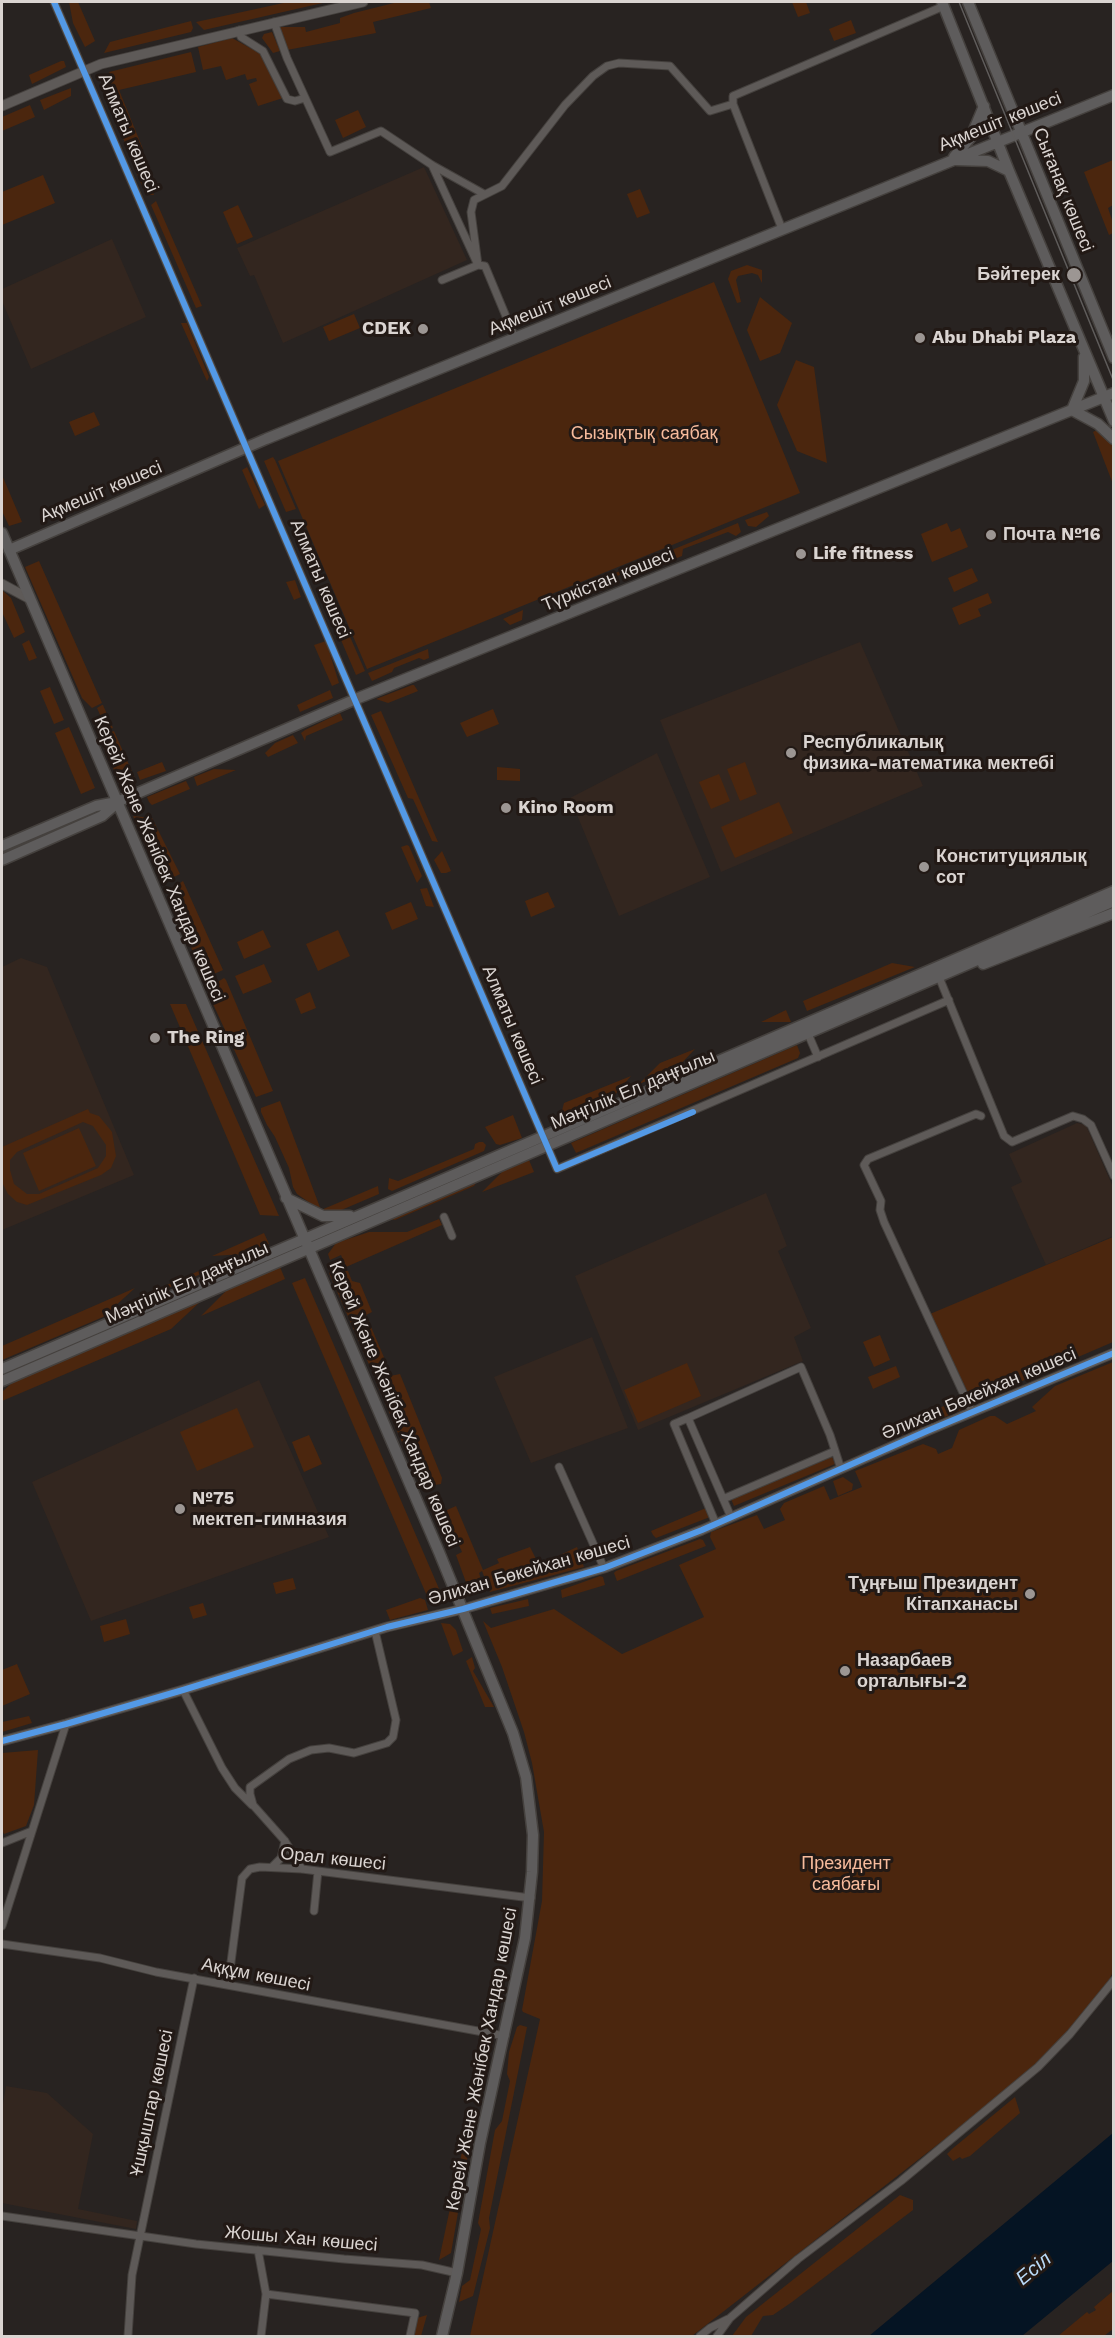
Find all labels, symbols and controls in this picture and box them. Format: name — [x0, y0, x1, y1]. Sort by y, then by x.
street label: Алматы көшесі — [93, 70, 163, 196]
street label: Ақмешіт көшесі — [935, 88, 1065, 156]
street label: Сығанақ көшесі — [1028, 125, 1098, 255]
place label: Бәйтерек — [977, 264, 1060, 286]
marker: Бәйтерек — [1065, 266, 1083, 284]
street label: Ақмешіт көшесі — [485, 272, 615, 340]
place label: CDEK — [362, 318, 411, 340]
marker: CDEK — [416, 322, 430, 336]
place label: Abu Dhabi Plaza — [932, 327, 1076, 349]
marker: Abu Dhabi Plaza — [913, 331, 927, 345]
park label: Сызықтық саябақ — [571, 423, 717, 445]
street label: Ақмешіт көшесі — [37, 457, 165, 527]
street label: Алматы көшесі — [285, 516, 355, 642]
place label: Почта №16 — [1003, 524, 1101, 546]
marker: Почта №16 — [984, 528, 998, 542]
place label: Life fitness — [813, 543, 913, 565]
street label: Түркістан көшесі — [539, 544, 677, 616]
marker: Life fitness — [794, 547, 808, 561]
street label: Керей Және Жәнібек Хандар көшесі — [89, 713, 229, 1005]
place label: Республикалық физика-математика мектебі — [803, 732, 1054, 774]
marker: Республикалық физика-математика мектебі — [784, 746, 798, 760]
place label: Kino Room — [518, 797, 614, 819]
marker: Kino Room — [499, 801, 513, 815]
place label: Конституциялық сот — [936, 846, 1086, 888]
marker: Конституциялық сот — [917, 860, 931, 874]
street label: Алматы көшесі — [477, 962, 547, 1088]
place label: The Ring — [167, 1027, 244, 1049]
marker: The Ring — [148, 1031, 162, 1045]
street label: Мәңгілік Ел даңғылы — [548, 1046, 718, 1134]
street label: Мәңгілік Ел даңғылы — [102, 1237, 272, 1329]
street label: Керей Және Жәнібек Хандар көшесі — [324, 1258, 464, 1550]
street label: Әлихан Бөкейхан көшесі — [879, 1343, 1079, 1445]
place label: №75 мектеп-гимназия — [192, 1488, 347, 1530]
marker: №75 мектеп-гимназия — [173, 1502, 187, 1516]
street label: Әлихан Бөкейхан көшесі — [425, 1532, 633, 1610]
place label: Тұңғыш Президент Кітапханасы — [848, 1573, 1018, 1616]
marker: Тұңғыш Президент Кітапханасы — [1023, 1587, 1037, 1601]
place label: Назарбаев орталығы-2 — [857, 1650, 967, 1692]
marker: Назарбаев орталығы-2 — [838, 1664, 852, 1678]
street label: Орал көшесі — [279, 1843, 387, 1875]
park label: Президент саябағы — [801, 1853, 891, 1896]
street label: Керей Және Жәнібек Хандар көшесі — [442, 1906, 522, 2212]
street label: Аққұм көшесі — [200, 1954, 312, 1996]
street label: Ұшқыштар көшесі — [126, 2028, 178, 2178]
street label: Жошы Хан көшесі — [224, 2222, 378, 2256]
water label: Есіл — [1011, 2247, 1057, 2291]

